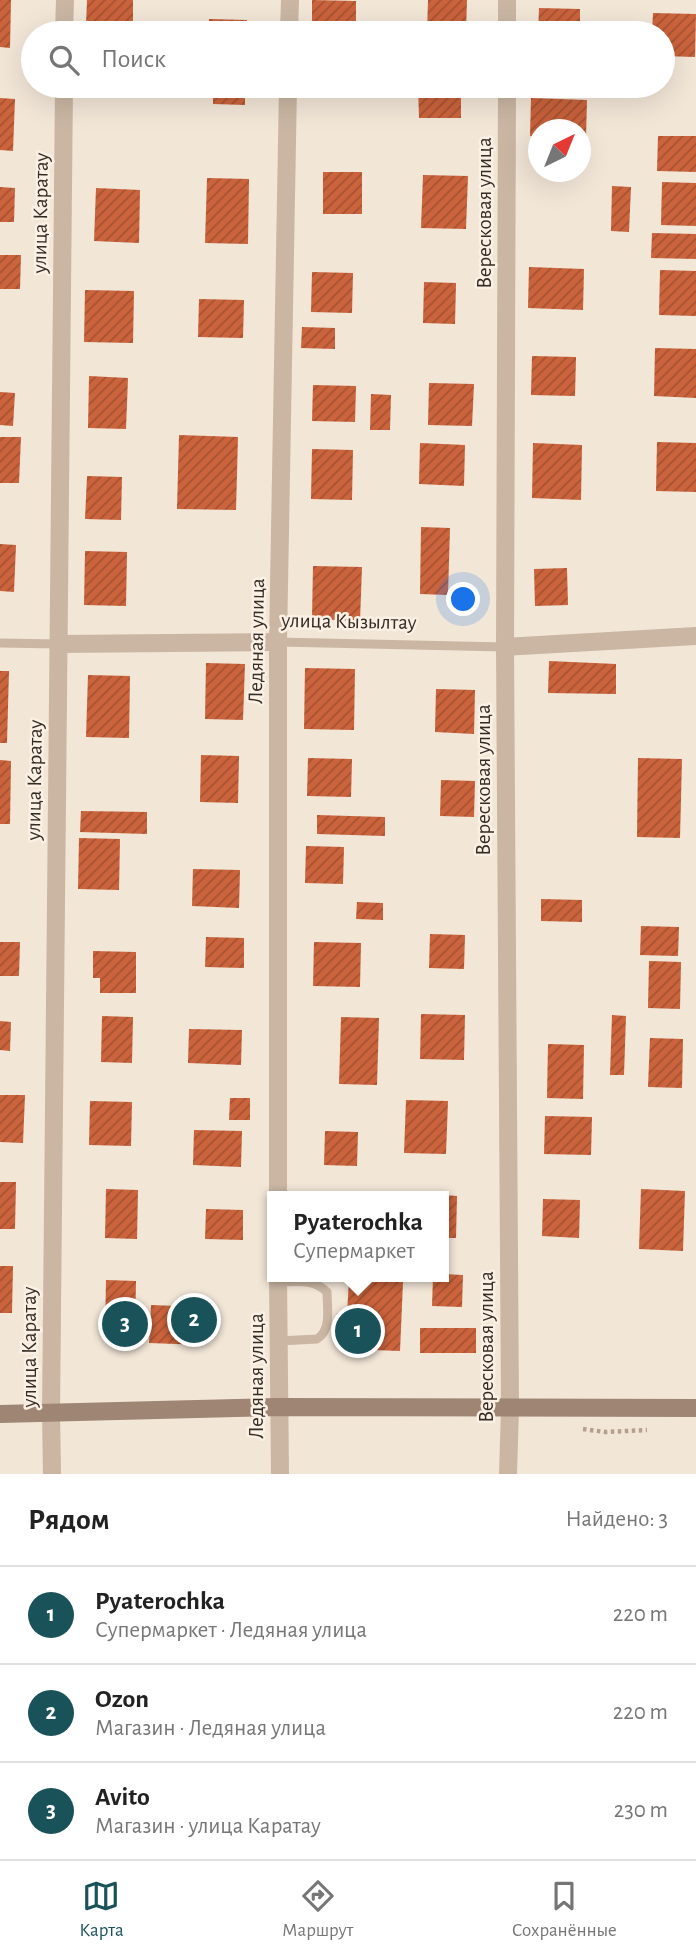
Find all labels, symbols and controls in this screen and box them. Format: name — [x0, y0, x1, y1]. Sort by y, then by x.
search box — [21, 21, 675, 98]
icon: search — [45, 41, 83, 79]
text: Поиск — [101, 46, 166, 72]
north arrow — [528, 119, 591, 182]
street label: Вересковая улица — [474, 137, 495, 289]
street label: улица Каратау — [29, 152, 52, 275]
street label: Ледяная улица — [245, 578, 268, 704]
your location — [446, 582, 480, 616]
street label: улица Кызылтау — [280, 610, 417, 633]
street label: Вересковая улица — [473, 704, 494, 856]
street label: улица Каратау — [23, 719, 46, 842]
popup — [267, 1191, 449, 1282]
text: Pyaterochka — [293, 1209, 423, 1235]
text: Супермаркет — [293, 1240, 415, 1263]
street label: Вересковая улица — [476, 1271, 497, 1423]
street label: улица Каратау — [19, 1287, 40, 1408]
pin: 2 — [171, 1294, 217, 1346]
pin: 3 — [102, 1298, 148, 1350]
pin: 1 — [335, 1305, 381, 1357]
street label: Ледяная улица — [246, 1313, 267, 1439]
text: Рядом — [28, 1505, 110, 1535]
text: Найдено: 3 — [566, 1508, 668, 1531]
text: Pyaterochka — [95, 1588, 225, 1614]
text: 1 — [47, 1603, 55, 1626]
text: 220 m — [613, 1603, 668, 1626]
text: Супермаркет · Ледяная улица — [95, 1619, 367, 1642]
text: Ozon — [95, 1686, 149, 1712]
text: 2 — [46, 1701, 56, 1724]
text: 220 m — [613, 1701, 668, 1724]
text: Магазин · Ледяная улица — [95, 1717, 326, 1740]
text: Avito — [95, 1784, 150, 1810]
text: 3 — [46, 1799, 56, 1822]
text: 230 m — [614, 1799, 668, 1822]
text: Магазин · улица Каратау — [95, 1815, 321, 1838]
tab: Карта — [79, 1877, 124, 1942]
tab: Маршрут — [282, 1877, 353, 1942]
tab: Сохранённые — [512, 1877, 617, 1942]

